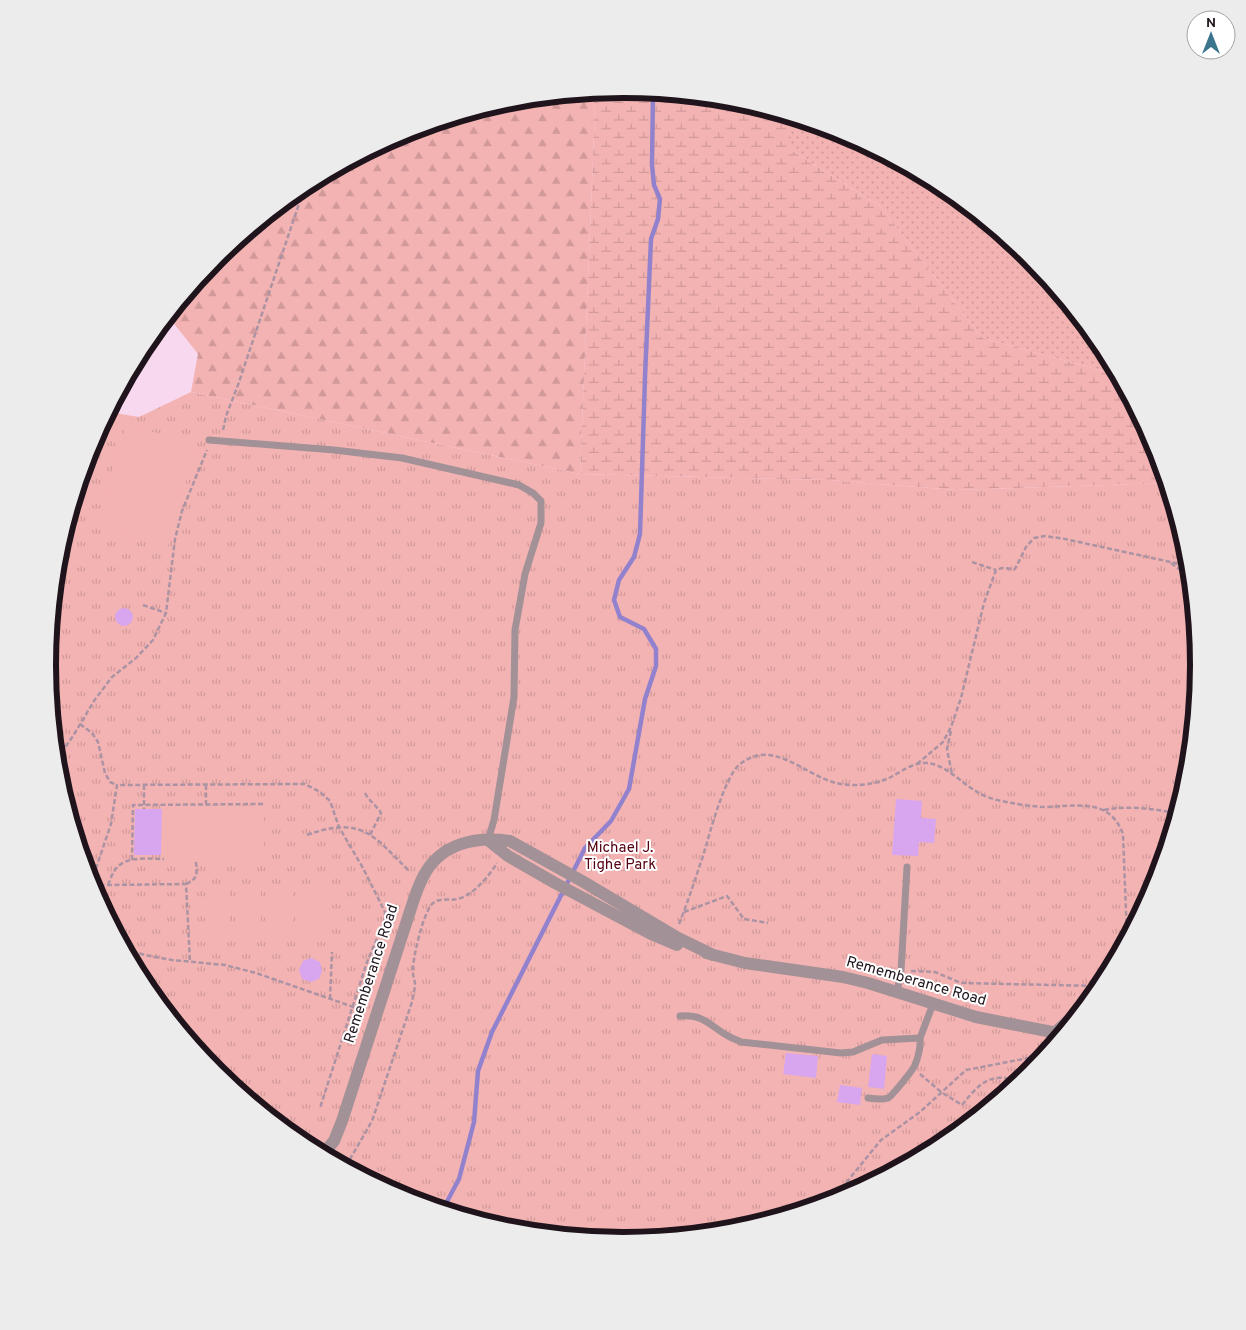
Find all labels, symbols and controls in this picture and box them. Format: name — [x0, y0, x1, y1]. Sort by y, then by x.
north arrow — [1186, 10, 1236, 60]
text: N — [1206, 15, 1216, 32]
park label: Michael J. Tighe Park — [584, 839, 656, 875]
street label: Rememberance Road — [341, 902, 403, 1046]
street label: Rememberance Road — [844, 953, 988, 1011]

